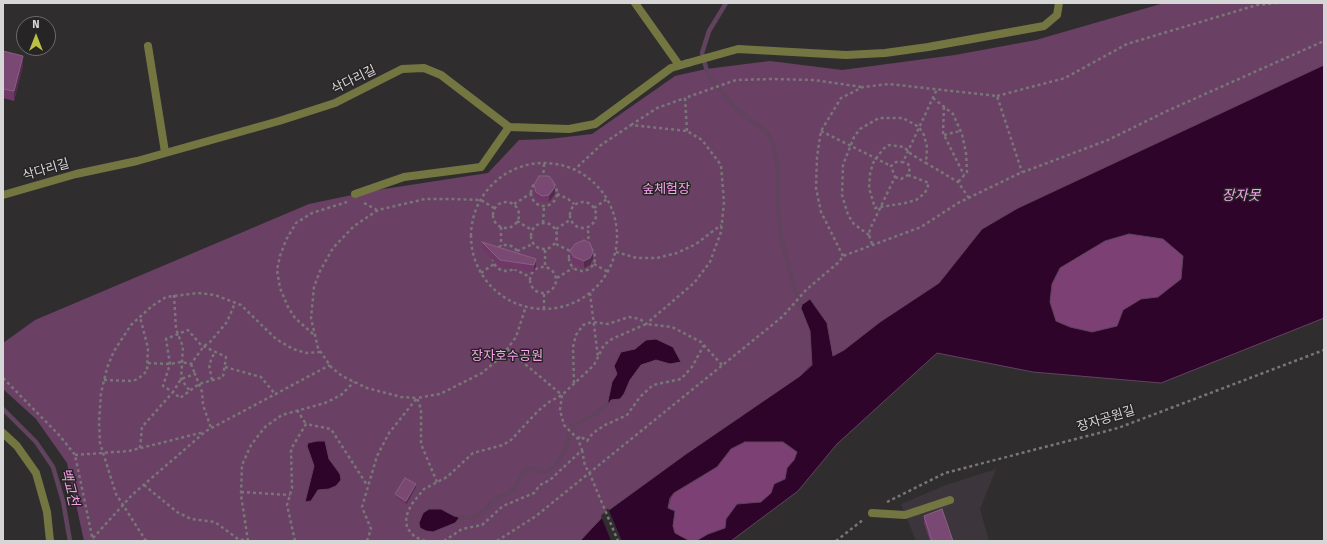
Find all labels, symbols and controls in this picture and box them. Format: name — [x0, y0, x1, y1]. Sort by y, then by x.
north arrow — [16, 16, 56, 56]
text: N — [32, 18, 40, 31]
street label: 삭다리길 — [329, 63, 379, 97]
street label: 삭다리길 — [21, 156, 71, 184]
park label: 숲체험장 — [642, 181, 690, 197]
water label: 장자못 — [1222, 188, 1260, 204]
park label: 장자호수공원 — [471, 348, 543, 364]
street label: 장자공원길 — [1075, 403, 1137, 435]
water label: 백교천 — [56, 466, 82, 508]

